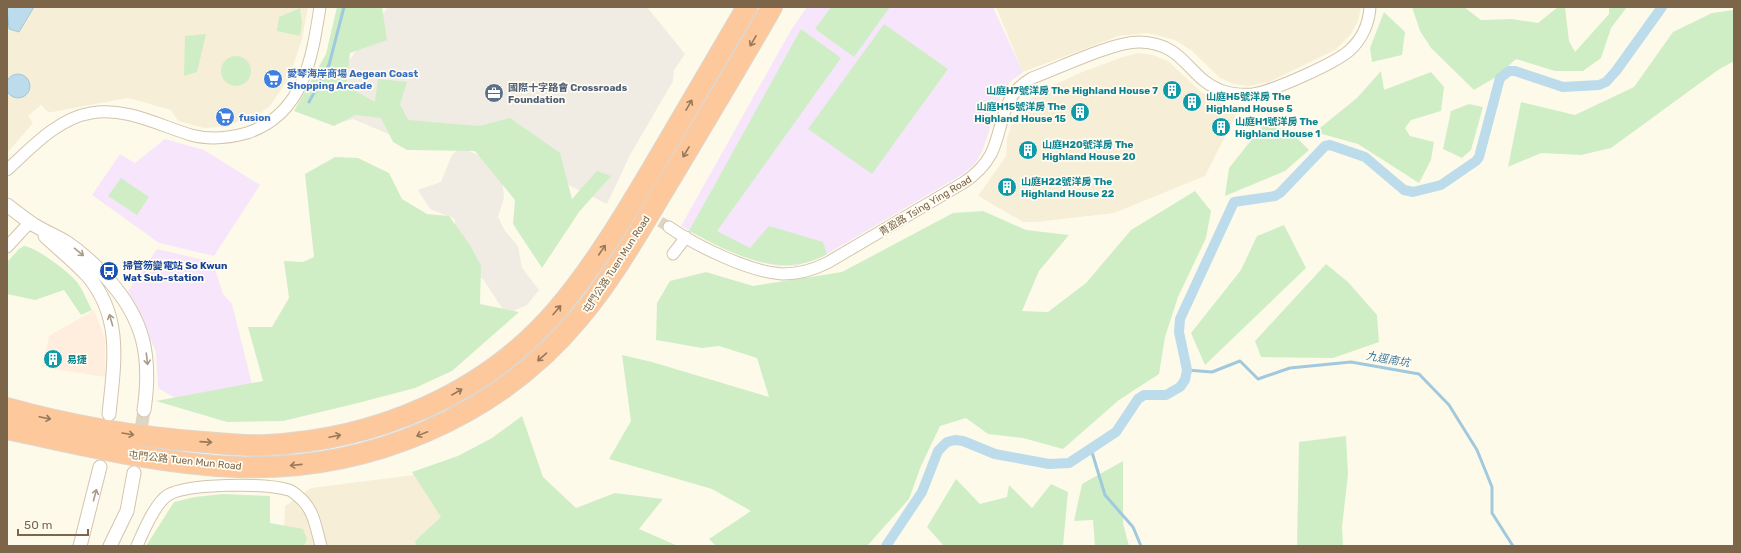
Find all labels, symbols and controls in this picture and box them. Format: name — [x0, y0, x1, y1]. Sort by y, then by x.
one-way arrow — [748, 35, 756, 47]
supermarket icon: 愛琴海岸商場 Aegean Coast Shopping Arcade — [262, 68, 284, 90]
place label: 愛琴海岸商場 Aegean Coast Shopping Arcade — [287, 68, 418, 92]
building icon: 山庭H7號洋房 The Highland House 7 — [1161, 79, 1183, 101]
office icon: 國際十字路會 Crossroads Foundation — [483, 82, 505, 104]
place label: 國際十字路會 Crossroads Foundation — [508, 82, 628, 106]
place label: 山庭H7號洋房 The Highland House 7 — [986, 85, 1158, 97]
building icon: 山庭H5號洋房 The Highland House 5 — [1181, 91, 1203, 113]
place label: 山庭H5號洋房 The Highland House 5 — [1206, 91, 1293, 115]
one-way arrow — [686, 99, 694, 111]
place label: 山庭H15號洋房 The Highland House 15 — [974, 101, 1067, 125]
building icon: 山庭H15號洋房 The Highland House 15 — [1069, 101, 1091, 123]
supermarket icon: fusion — [214, 106, 236, 128]
place label: fusion — [239, 112, 271, 124]
building icon: 山庭H1號洋房 The Highland House 1 — [1210, 116, 1232, 138]
place label: 山庭H1號洋房 The Highland House 1 — [1235, 116, 1320, 140]
building icon: 山庭H20號洋房 The Highland House 20 — [1017, 139, 1039, 161]
place label: 山庭H20號洋房 The Highland House 20 — [1042, 139, 1136, 163]
one-way arrow — [682, 146, 690, 157]
street label: 青盈路 Tsing Ying Road — [877, 173, 974, 238]
building icon: 山庭H22號洋房 The Highland House 22 — [996, 176, 1018, 198]
place label: 山庭H22號洋房 The Highland House 22 — [1021, 176, 1115, 200]
street label: 屯門公路 Tuen Mun Road — [581, 214, 653, 316]
one-way arrow — [598, 244, 606, 256]
one-way arrow — [74, 248, 85, 257]
bus stop icon: 掃管笏變電站 So Kwun Wat Sub-station — [98, 260, 120, 282]
place label: 掃管笏變電站 So Kwun Wat Sub-station — [122, 260, 227, 284]
one-way arrow — [552, 304, 561, 315]
one-way arrow — [107, 313, 114, 326]
building icon: 易捷 — [42, 348, 64, 370]
water label: 九逕南坑 — [1365, 349, 1413, 370]
one-way arrow — [143, 352, 150, 365]
one-way arrow — [537, 352, 548, 361]
place label: 易捷 — [67, 354, 87, 366]
one-way arrow — [451, 387, 463, 395]
one-way arrow — [38, 414, 51, 422]
one-way arrow — [122, 430, 135, 438]
one-way arrow — [416, 430, 428, 438]
one-way arrow — [328, 432, 341, 440]
one-way arrow — [199, 439, 212, 446]
street label: 屯門公路 Tuen Mun Road — [128, 449, 242, 473]
one-way arrow — [290, 461, 303, 469]
one-way arrow — [91, 489, 99, 502]
scale bar — [18, 511, 88, 537]
text: 50 m — [24, 518, 52, 532]

